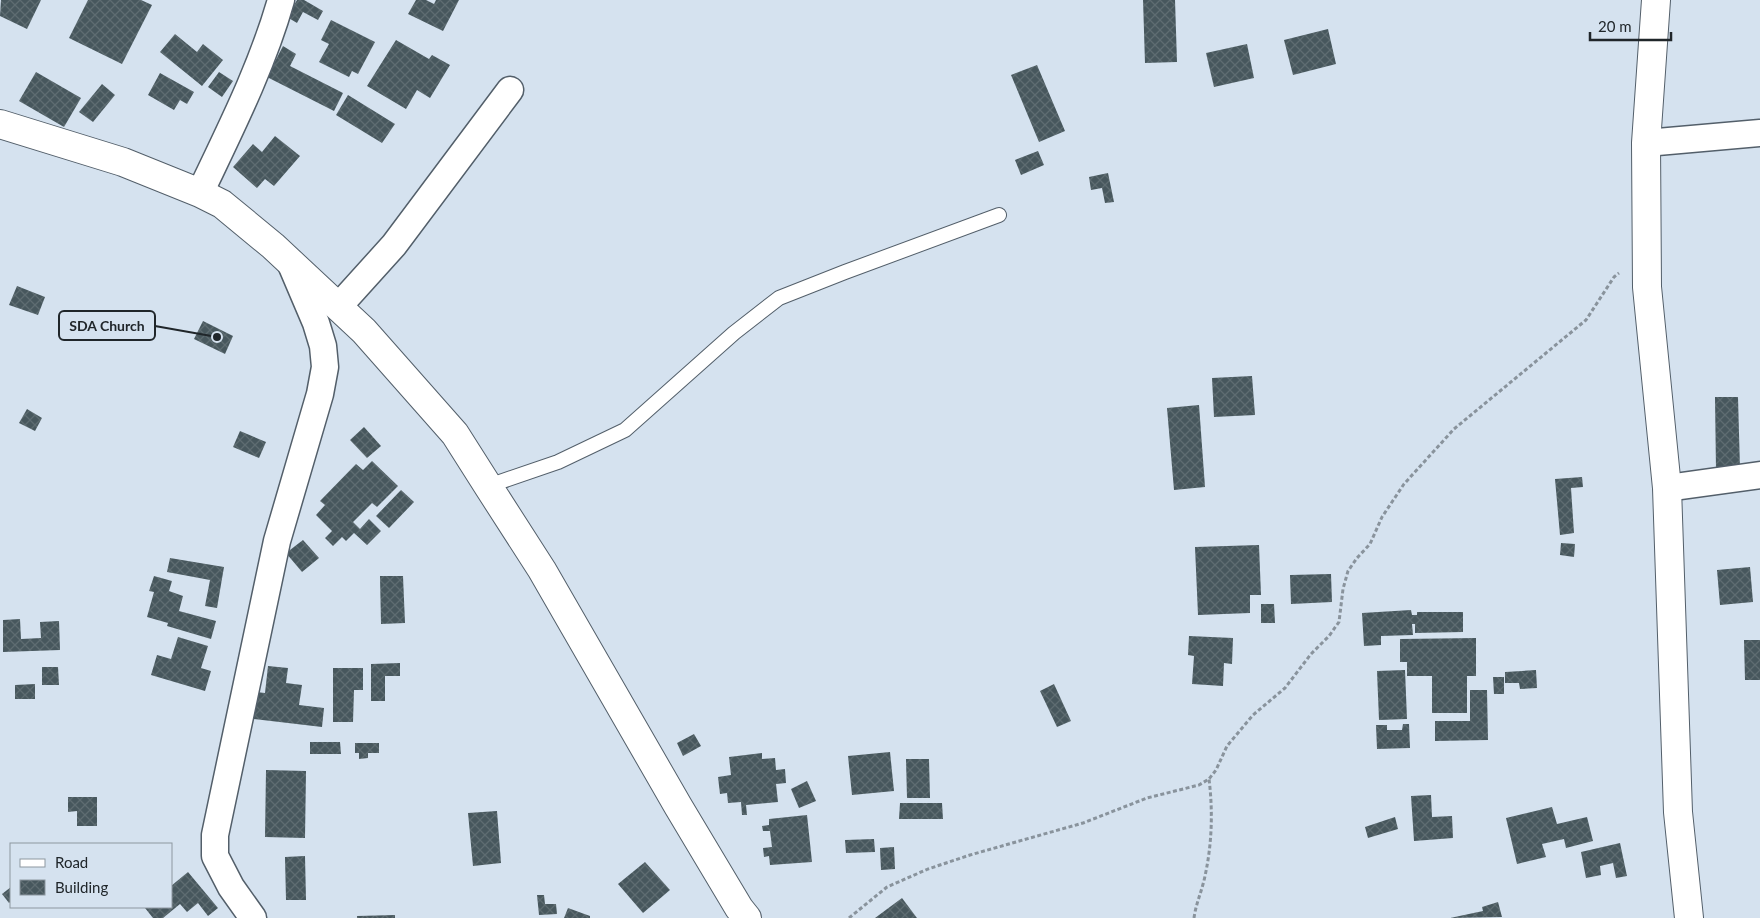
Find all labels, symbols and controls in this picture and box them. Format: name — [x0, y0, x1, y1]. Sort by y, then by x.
scale bar — [1590, 10, 1671, 42]
text: 20 m — [1598, 17, 1632, 35]
callout: SDA Church — [59, 311, 155, 340]
text: SDA Church — [69, 317, 145, 334]
legend — [10, 843, 172, 908]
text: Road — [55, 853, 88, 871]
text: Building — [55, 878, 108, 896]

